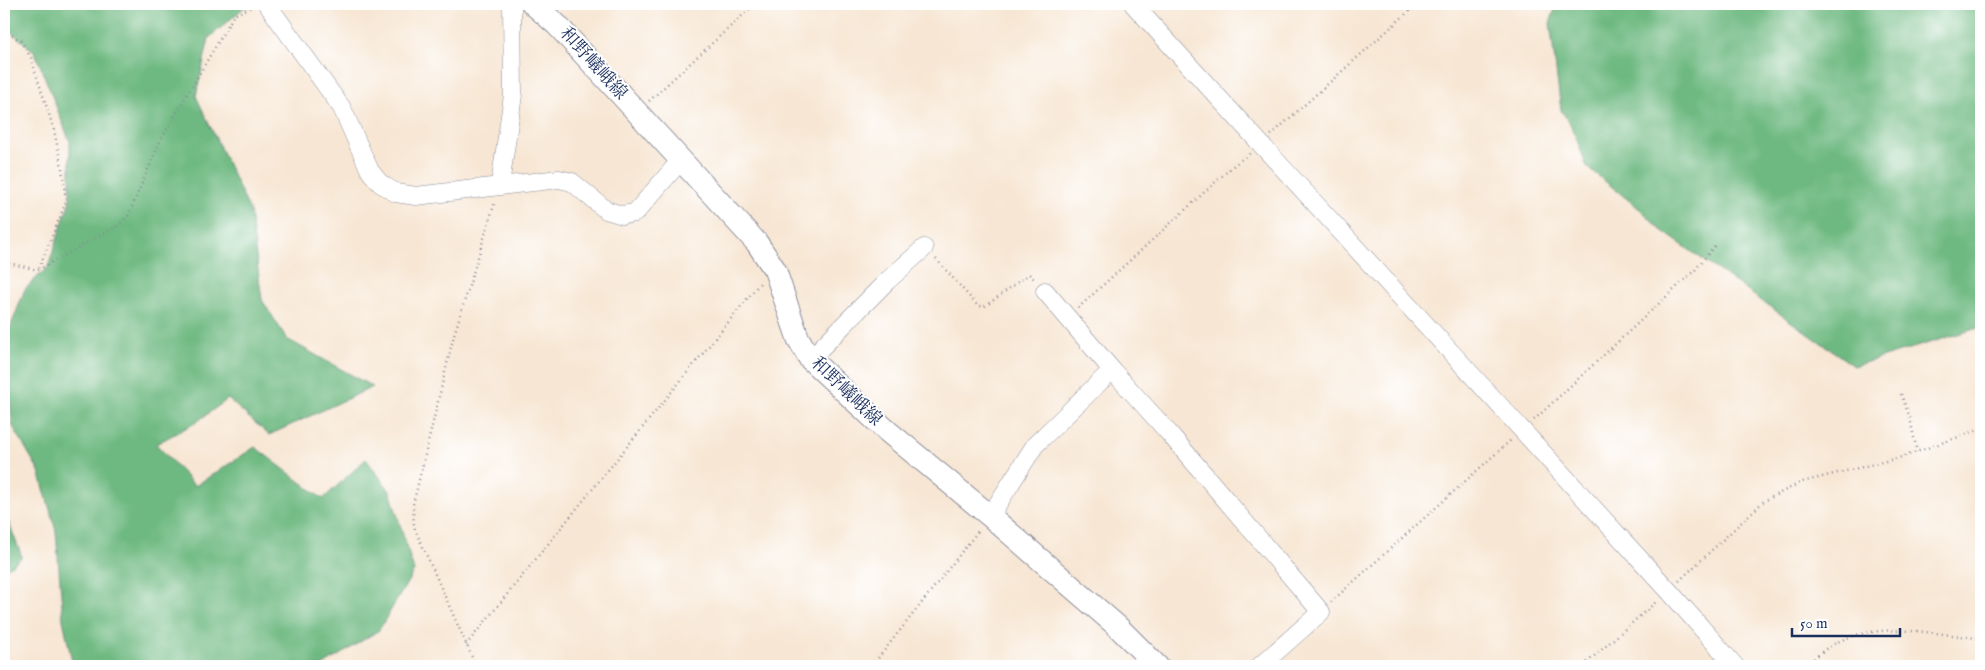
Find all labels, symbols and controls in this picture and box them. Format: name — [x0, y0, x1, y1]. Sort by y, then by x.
street label: 和野嶬峨線 — [554, 23, 632, 105]
street label: 和野嶬峨線 — [806, 352, 886, 432]
scale bar — [1792, 605, 1900, 637]
text: 50 m — [1800, 614, 1828, 633]

